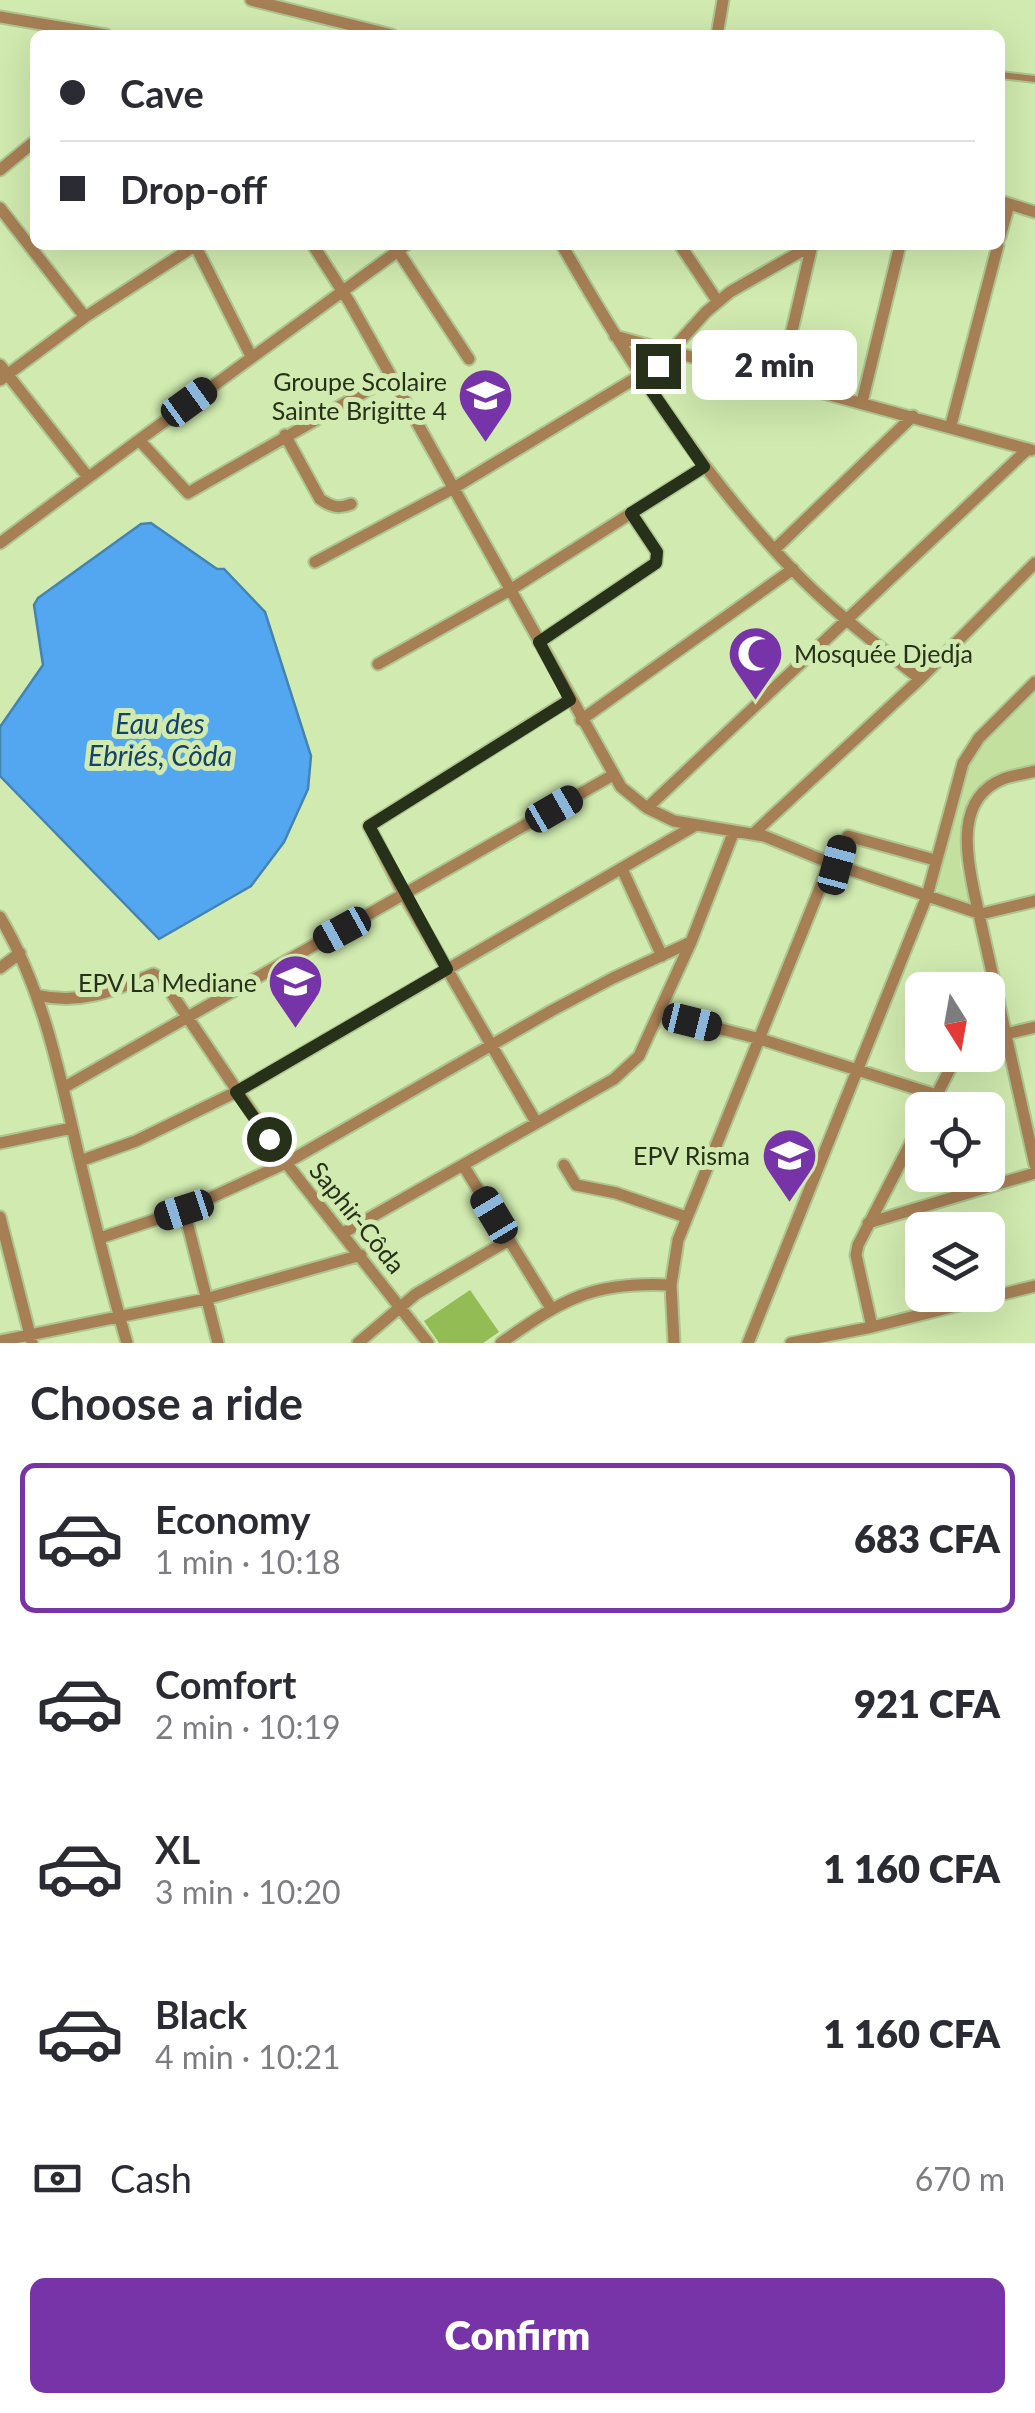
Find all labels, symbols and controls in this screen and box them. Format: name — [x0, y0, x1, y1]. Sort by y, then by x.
text: Cave — [120, 70, 204, 116]
text: Drop-off — [120, 166, 267, 212]
callout: 2 min — [693, 331, 858, 401]
route end — [636, 344, 681, 389]
text: 2 min — [735, 345, 814, 384]
school or university icon: Groupe Scolaire Sainte Brigitte 4 — [456, 365, 516, 444]
place label: Groupe Scolaire Sainte Brigitte 4 — [272, 366, 447, 425]
car — [156, 372, 222, 432]
mosque icon: Mosquée Djedja — [725, 623, 785, 702]
place label: Mosquée Djedja — [794, 638, 973, 668]
water label: Eau des Ebriés, Côda — [88, 706, 232, 772]
car — [521, 781, 587, 837]
car — [815, 832, 859, 898]
car — [308, 902, 376, 958]
school or university icon: EPV La Mediane — [266, 952, 326, 1031]
place label: EPV La Mediane — [78, 967, 257, 997]
north arrow — [905, 972, 1005, 1072]
map controls — [905, 972, 1005, 1312]
car — [659, 1000, 725, 1044]
button: locate — [905, 1092, 1005, 1192]
route start — [247, 1117, 292, 1162]
school or university icon: EPV Risma — [759, 1125, 819, 1204]
place label: EPV Risma — [633, 1140, 750, 1170]
street label: Saphir-Côda — [304, 1155, 412, 1279]
car — [466, 1182, 522, 1248]
car — [151, 1186, 217, 1234]
button: layers — [905, 1212, 1005, 1312]
text: Choose a ride — [30, 1376, 303, 1430]
icon: car — [35, 1493, 125, 1583]
text: Economy — [155, 1496, 310, 1542]
text: 683 CFA — [854, 1515, 1000, 1561]
text: 1 min · 10:18 — [155, 1542, 341, 1581]
icon: car — [35, 1658, 125, 1748]
text: Comfort — [155, 1661, 296, 1707]
text: 921 CFA — [854, 1680, 1000, 1726]
text: 2 min · 10:19 — [155, 1707, 341, 1746]
icon: car — [35, 1823, 125, 1913]
text: XL — [155, 1826, 200, 1872]
text: 1 160 CFA — [823, 1845, 1000, 1891]
text: 3 min · 10:20 — [155, 1872, 341, 1911]
icon: car — [35, 1988, 125, 2078]
text: Black — [155, 1991, 247, 2037]
text: 1 160 CFA — [823, 2010, 1000, 2056]
text: 4 min · 10:21 — [155, 2037, 341, 2076]
icon: cash — [30, 2151, 85, 2206]
text: Cash — [110, 2155, 192, 2201]
text: 670 m — [915, 2159, 1005, 2198]
button: Confirm — [30, 2278, 1005, 2393]

